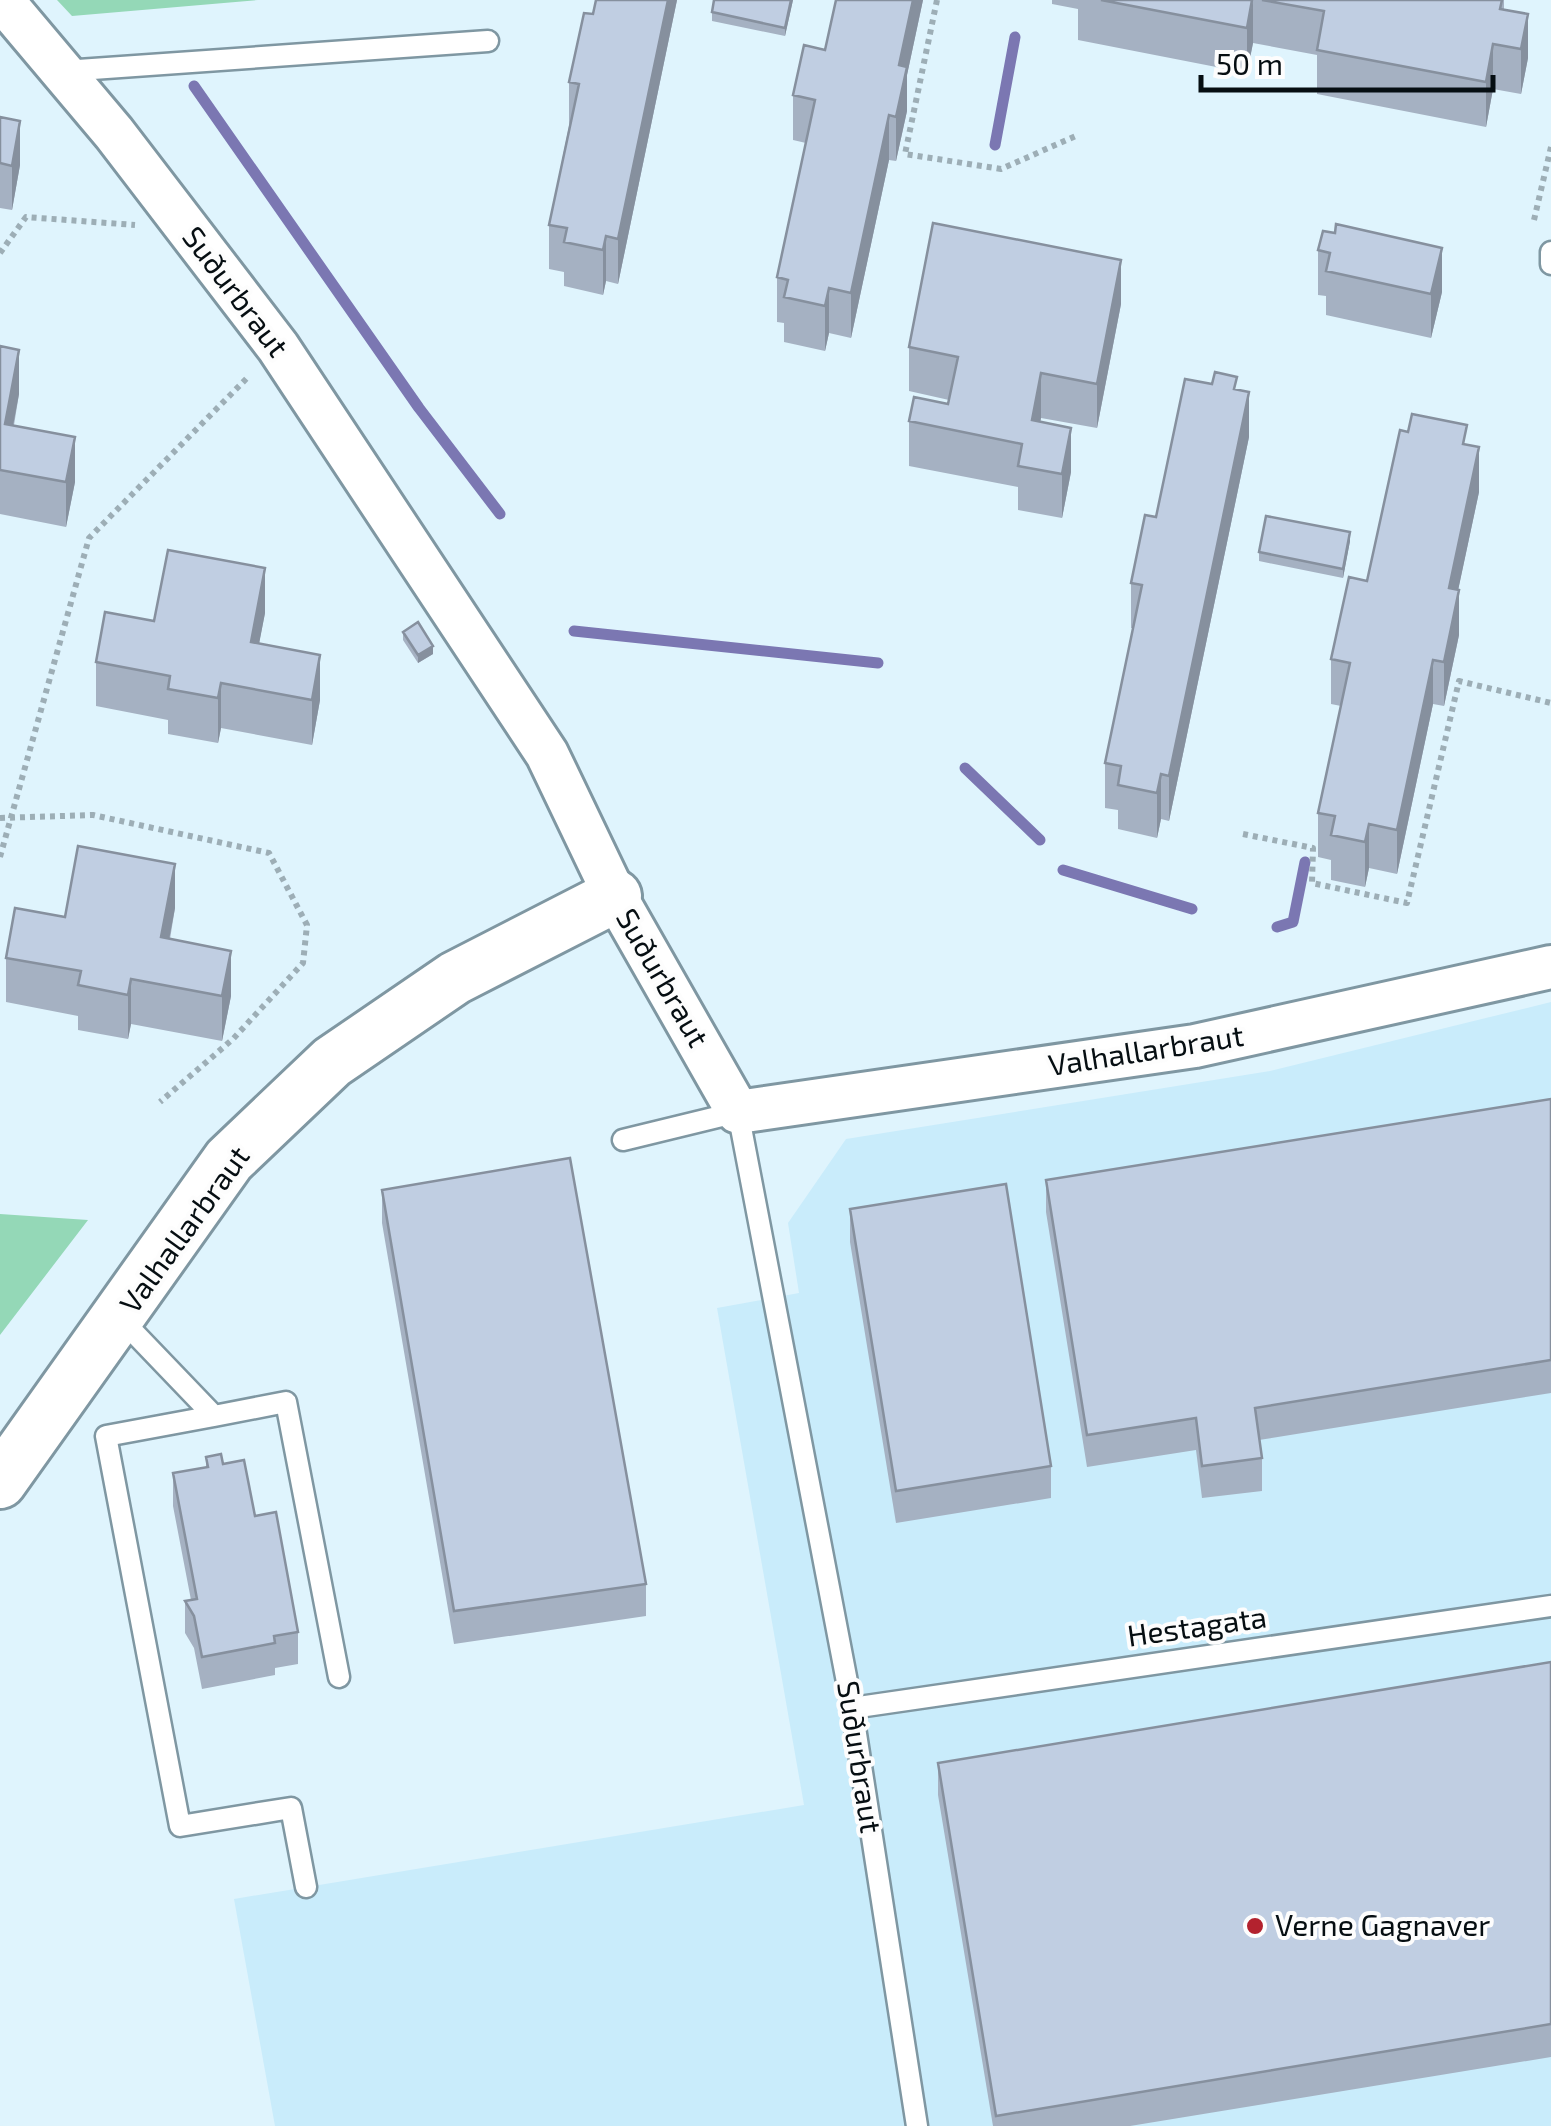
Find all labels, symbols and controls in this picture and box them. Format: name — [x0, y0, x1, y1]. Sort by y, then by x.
scale bar — [1201, 30, 1494, 92]
text: 50 m — [1216, 45, 1283, 81]
street label: Suðurbraut — [176, 219, 297, 363]
street label: Suðurbraut — [610, 901, 718, 1053]
street label: Valhallarbraut — [1045, 1016, 1246, 1082]
street label: Valhallarbraut — [111, 1138, 256, 1319]
street label: Hestagata — [1125, 1597, 1269, 1653]
street label: Suðurbraut — [831, 1678, 891, 1835]
place label: Verne Gagnaver — [1275, 1906, 1490, 1942]
marker: Verne Gagnaver — [1244, 1915, 1266, 1937]

